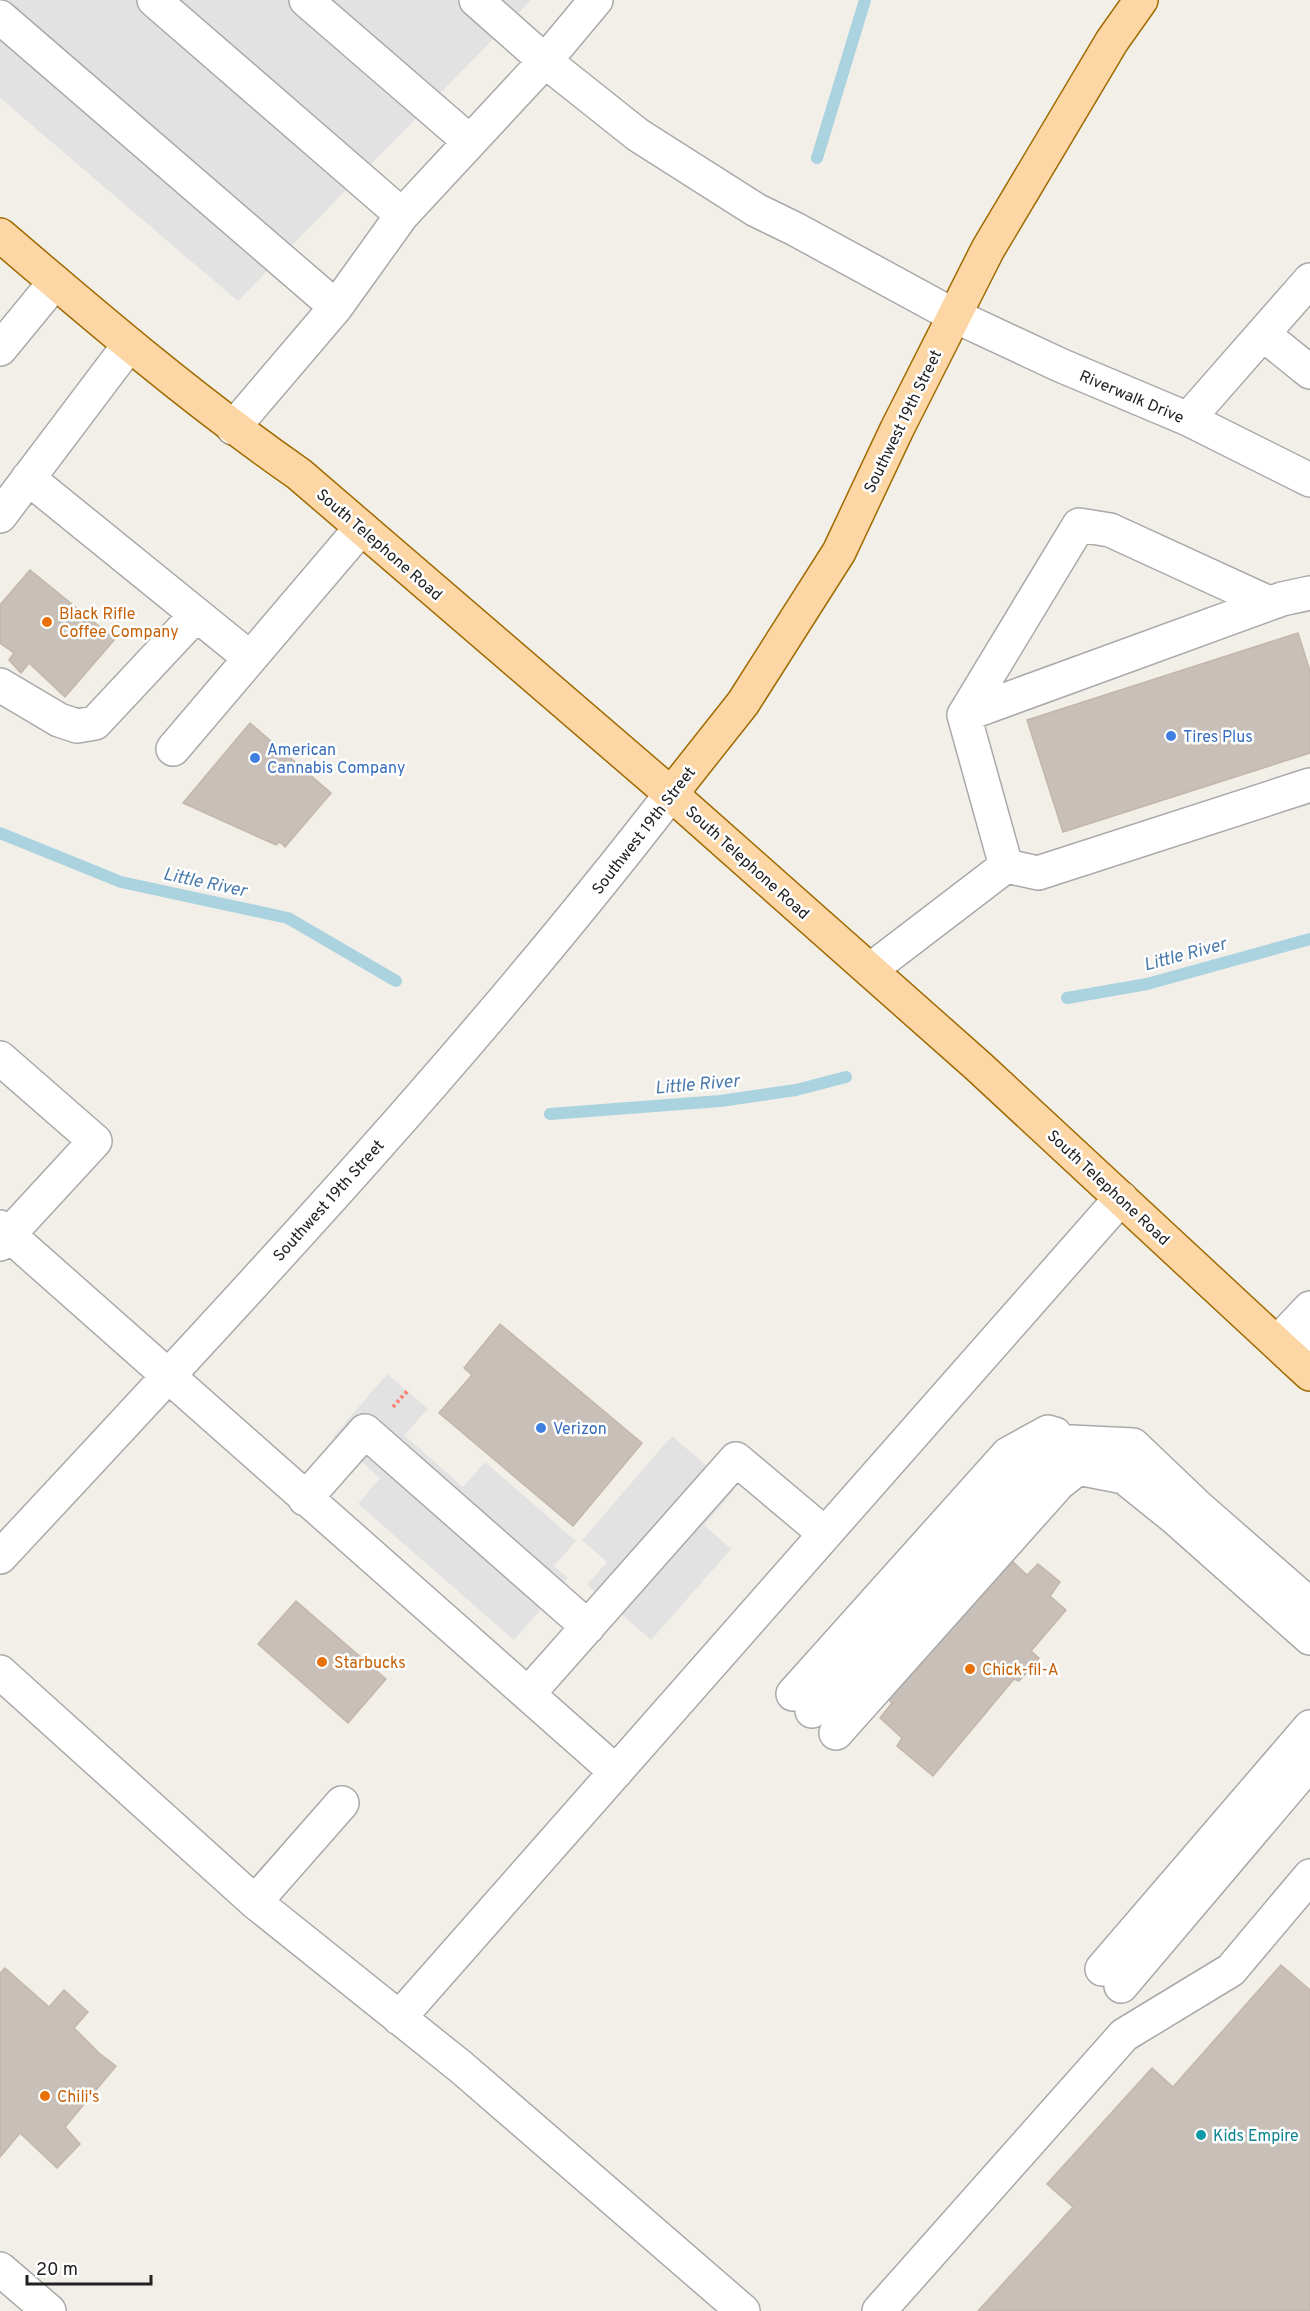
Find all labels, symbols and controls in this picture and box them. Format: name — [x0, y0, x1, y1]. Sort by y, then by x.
street label: Southwest 19th Street — [860, 347, 947, 497]
street label: Riverwalk Drive — [1076, 367, 1187, 429]
street label: South Telephone Road — [312, 485, 446, 606]
place label: Black Rifle Coffee Company — [59, 605, 179, 643]
marker: Black Rifle Coffee Company — [40, 615, 54, 629]
place label: Tires Plus — [1183, 728, 1253, 748]
marker: Tires Plus — [1164, 729, 1178, 743]
place label: American Cannabis Company — [267, 741, 405, 779]
marker: American Cannabis Company — [248, 751, 262, 765]
street label: Southwest 19th Street — [588, 763, 701, 899]
street label: South Telephone Road — [680, 802, 813, 925]
water label: Little River — [161, 863, 251, 904]
water label: Little River — [1141, 933, 1231, 978]
water label: Little River — [654, 1070, 742, 1101]
street label: South Telephone Road — [1042, 1126, 1173, 1250]
street label: Southwest 19th Street — [270, 1136, 389, 1266]
place label: Verizon — [553, 1420, 607, 1440]
marker: Verizon — [534, 1421, 548, 1435]
place label: Starbucks — [334, 1654, 406, 1674]
marker: Starbucks — [315, 1655, 329, 1669]
place label: Chick-fil-A — [982, 1661, 1059, 1681]
marker: Chick-fil-A — [963, 1662, 977, 1676]
place label: Chili's — [57, 2088, 100, 2108]
marker: Chili's — [38, 2089, 52, 2103]
place label: Kids Empire — [1213, 2127, 1299, 2147]
marker: Kids Empire — [1194, 2128, 1208, 2142]
scale bar — [27, 2248, 152, 2286]
text: 20 m — [36, 2259, 78, 2282]

